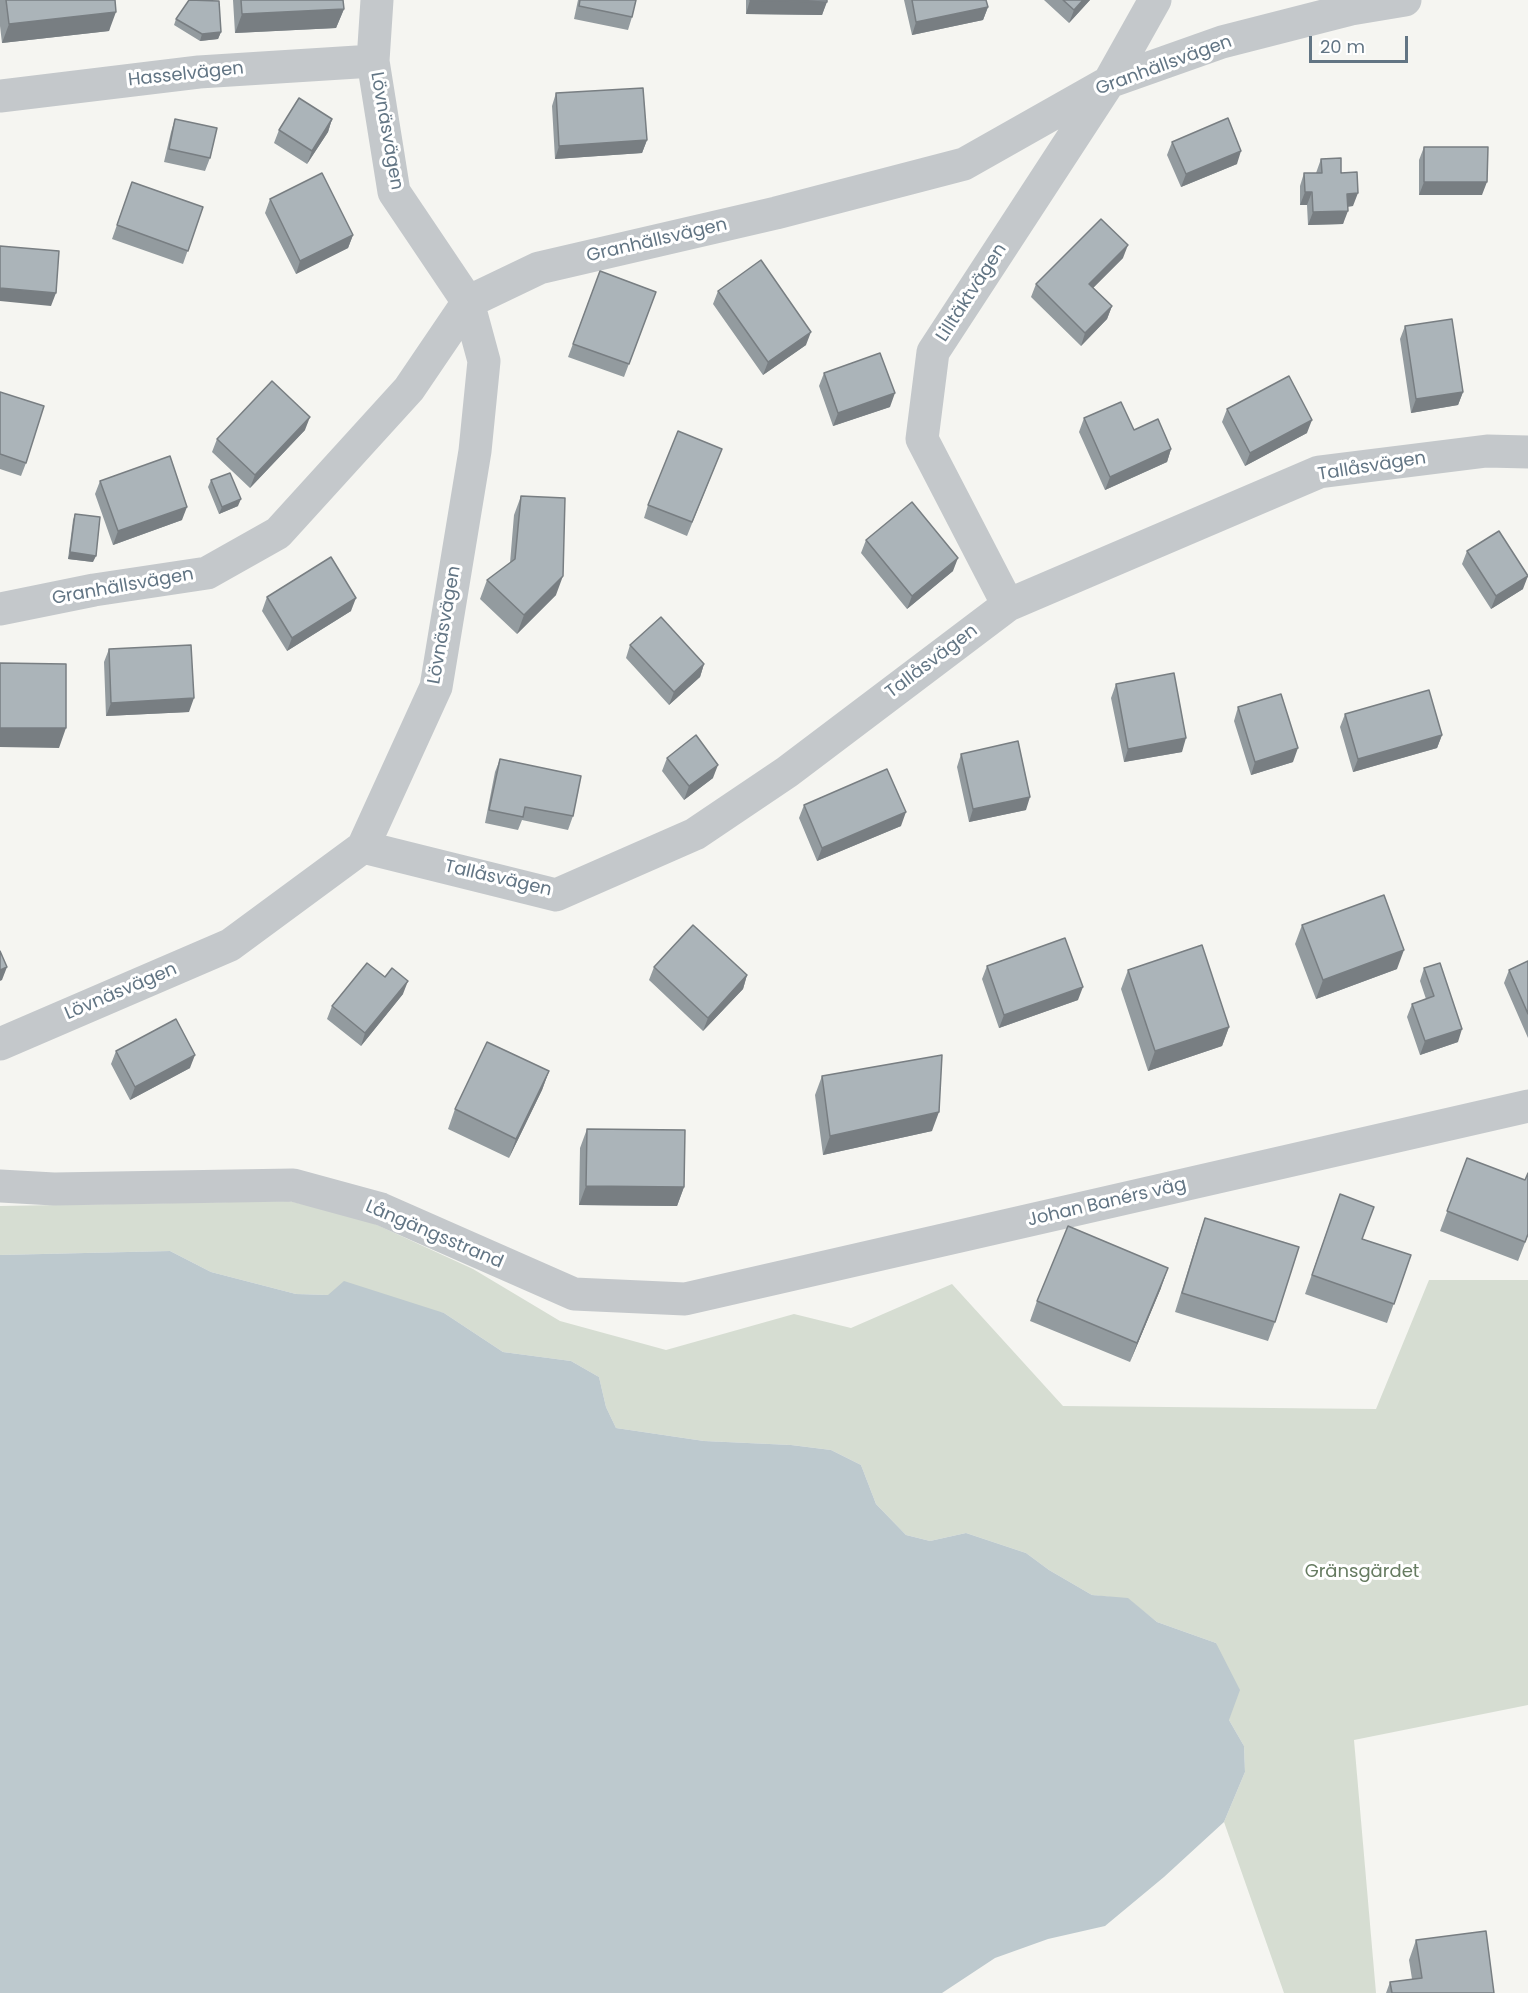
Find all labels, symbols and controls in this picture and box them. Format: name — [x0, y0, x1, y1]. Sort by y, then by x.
scale bar — [1312, 24, 1411, 62]
street label: Granhällsvägen — [1093, 31, 1235, 101]
text: 20 m — [1320, 34, 1365, 59]
street label: Hasselvägen — [127, 58, 245, 92]
street label: Lövnäsvägen — [365, 70, 407, 192]
street label: Granhällsvägen — [585, 214, 729, 268]
street label: Lilltäktvägen — [932, 240, 1012, 346]
street label: Tallåsvägen — [1316, 448, 1428, 486]
street label: Granhällsvägen — [50, 564, 196, 610]
street label: Lövnäsvägen — [424, 564, 466, 686]
street label: Tallåsvägen — [882, 620, 982, 704]
street label: Tallåsvägen — [442, 856, 554, 902]
street label: Lövnäsvägen — [62, 959, 180, 1025]
street label: Johan Banérs väg — [1025, 1174, 1189, 1232]
street label: Långängsstrand — [362, 1196, 506, 1274]
park label: Gränsgärdet — [1305, 1561, 1419, 1583]

